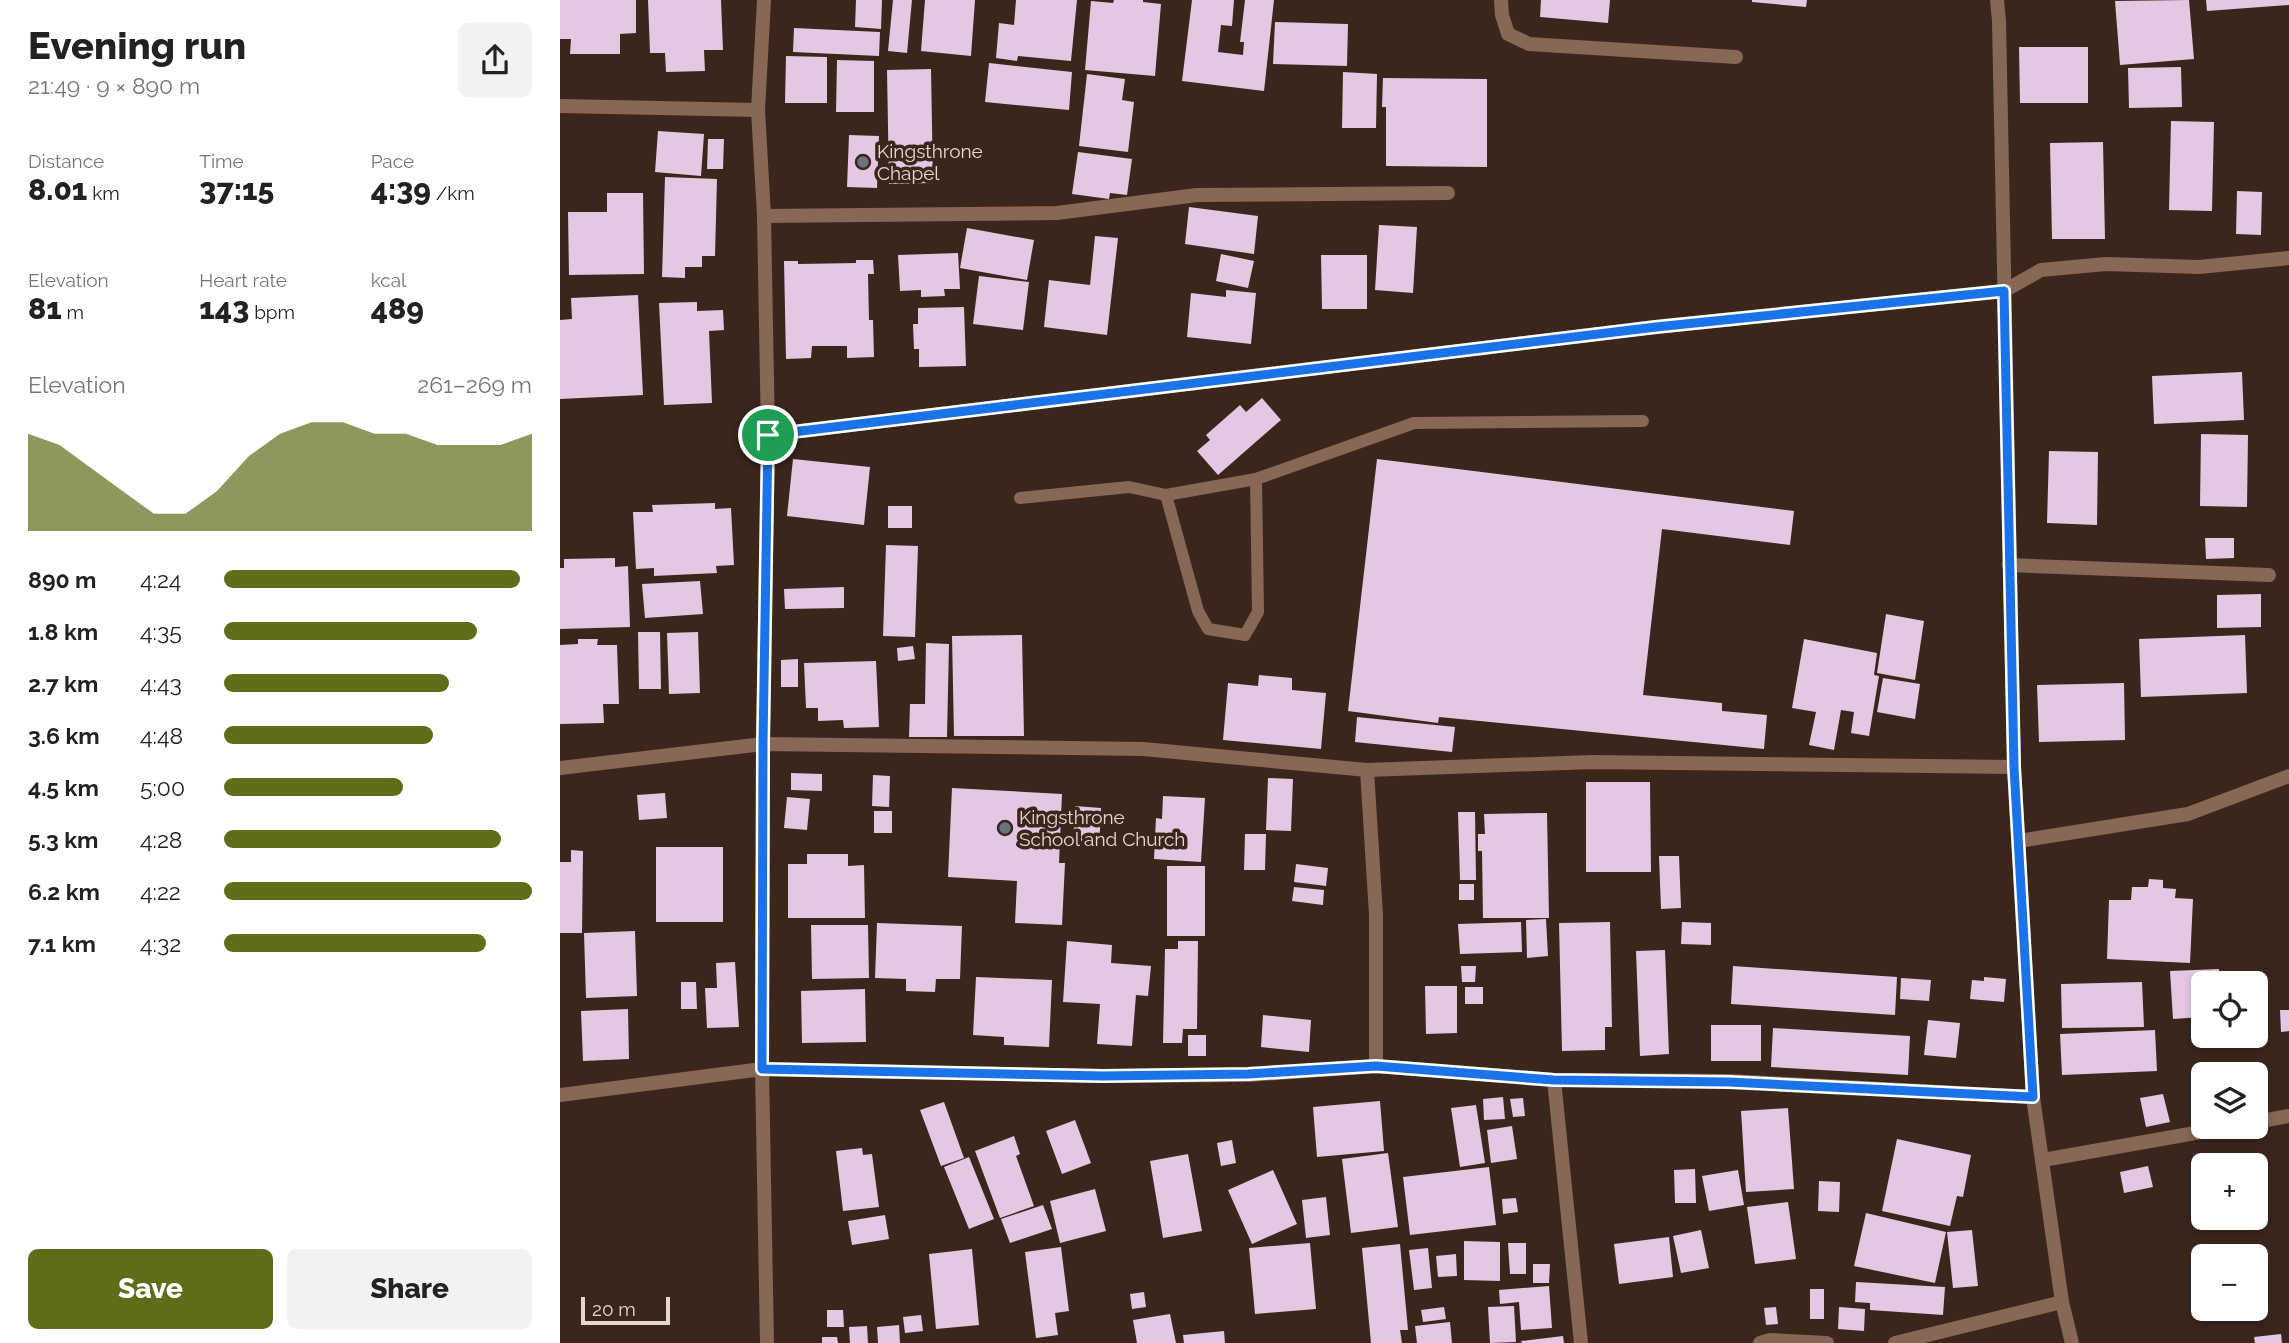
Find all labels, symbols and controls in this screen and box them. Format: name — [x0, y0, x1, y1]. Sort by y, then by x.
text: Evening run — [28, 23, 246, 68]
button: share — [458, 23, 532, 97]
text: 21:49 · 9 × 890 m — [28, 72, 200, 99]
place label: Kingsthrone Chapel — [877, 140, 983, 184]
text: Distance — [28, 150, 104, 172]
text: Time — [199, 150, 244, 172]
text: Pace — [371, 150, 414, 172]
marker: Kingsthrone Chapel — [855, 154, 871, 170]
text: 8.01 — [28, 172, 87, 207]
text: 37:15 — [199, 172, 274, 207]
text: 4:39 — [371, 172, 431, 207]
text: km — [87, 182, 120, 204]
text: /km — [431, 182, 475, 204]
text: Elevation — [28, 269, 109, 291]
text: Heart rate — [199, 269, 287, 291]
text: kcal — [371, 269, 406, 291]
text: 81 — [28, 291, 62, 326]
text: 143 — [199, 291, 249, 326]
text: 489 — [371, 291, 424, 326]
text: m — [62, 301, 84, 323]
text: bpm — [249, 301, 295, 323]
text: Elevation — [28, 371, 126, 398]
text: 261–269 m — [417, 371, 532, 398]
pin — [738, 405, 798, 465]
icon: arrive — [749, 416, 787, 454]
text: 890 m — [28, 566, 97, 593]
text: 4:24 — [140, 566, 181, 593]
text: 1.8 km — [28, 618, 98, 645]
text: 4:35 — [140, 618, 182, 645]
text: 2.7 km — [28, 670, 98, 697]
text: 4:43 — [140, 670, 182, 697]
text: 3.6 km — [28, 722, 100, 749]
text: 4:48 — [140, 722, 183, 749]
text: 4.5 km — [28, 774, 99, 801]
text: 5:00 — [140, 774, 185, 801]
place label: Kingsthrone School and Church — [1019, 806, 1185, 850]
marker: Kingsthrone School and Church — [997, 820, 1013, 836]
text: 5.3 km — [28, 826, 99, 853]
text: 4:28 — [140, 826, 183, 853]
text: 6.2 km — [28, 878, 100, 905]
text: 4:22 — [140, 878, 181, 905]
text: 7.1 km — [28, 930, 96, 957]
text: 4:32 — [140, 930, 181, 957]
map controls — [2191, 971, 2268, 1321]
button: locate — [2191, 971, 2268, 1048]
button: layers — [2191, 1062, 2268, 1139]
button: + — [2191, 1153, 2268, 1230]
button: − — [2191, 1244, 2268, 1321]
button: Save — [28, 1249, 273, 1329]
button: Share — [287, 1249, 532, 1329]
scale bar — [581, 1294, 670, 1326]
text: 20 m — [592, 1298, 636, 1320]

